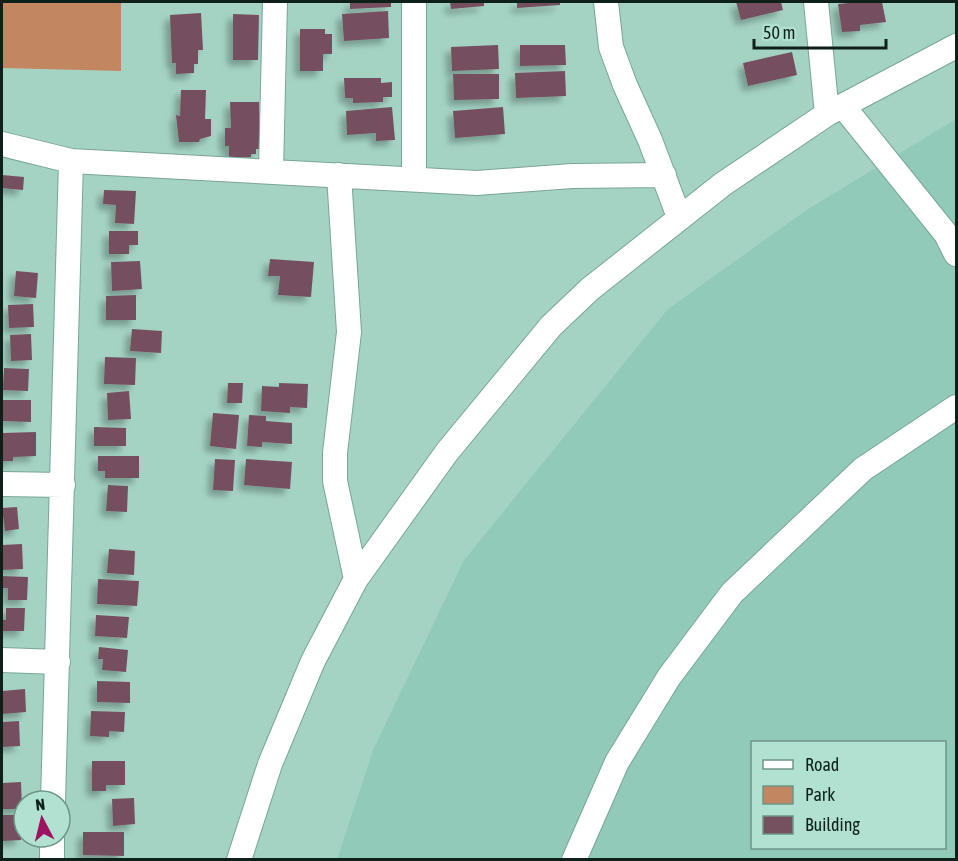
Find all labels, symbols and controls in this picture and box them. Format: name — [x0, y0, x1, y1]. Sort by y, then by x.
scale bar — [754, 12, 886, 50]
text: 50 m — [763, 22, 795, 43]
legend — [751, 741, 946, 849]
text: Road — [805, 754, 839, 775]
text: Park — [805, 784, 835, 805]
north arrow — [12, 789, 72, 849]
text: N — [34, 795, 46, 814]
text: Building — [805, 814, 860, 835]

